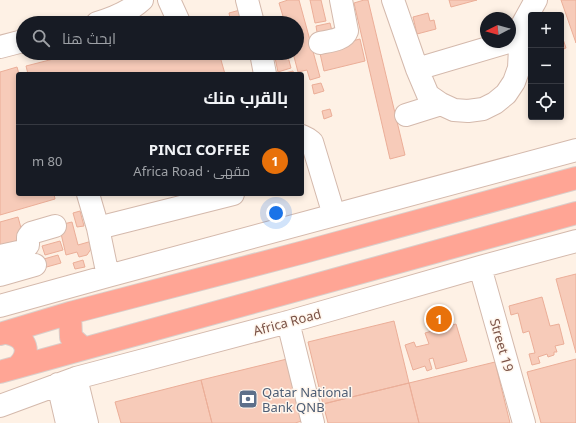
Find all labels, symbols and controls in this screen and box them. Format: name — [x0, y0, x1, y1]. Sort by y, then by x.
north arrow — [480, 12, 516, 48]
map controls — [528, 12, 564, 120]
button: + — [528, 12, 564, 48]
search box — [16, 16, 304, 60]
icon: search — [30, 27, 52, 49]
text: ابحث هنا — [62, 28, 116, 48]
button: − — [528, 48, 564, 84]
button: locate — [528, 84, 564, 120]
text: بالقرب منك — [203, 86, 288, 109]
text: PINCI COFFEE — [149, 139, 250, 159]
text: 80 m — [32, 152, 62, 170]
text: 1 — [271, 152, 279, 170]
text: مقهى · Africa Road — [133, 162, 250, 180]
your location — [266, 203, 286, 223]
street label: Africa Road — [251, 304, 323, 340]
pin: 1 — [426, 304, 452, 334]
street label: Street 19 — [486, 316, 518, 374]
place label: Qatar National Bank QNB — [262, 383, 352, 416]
bank icon: Qatar National Bank QNB — [237, 388, 259, 410]

